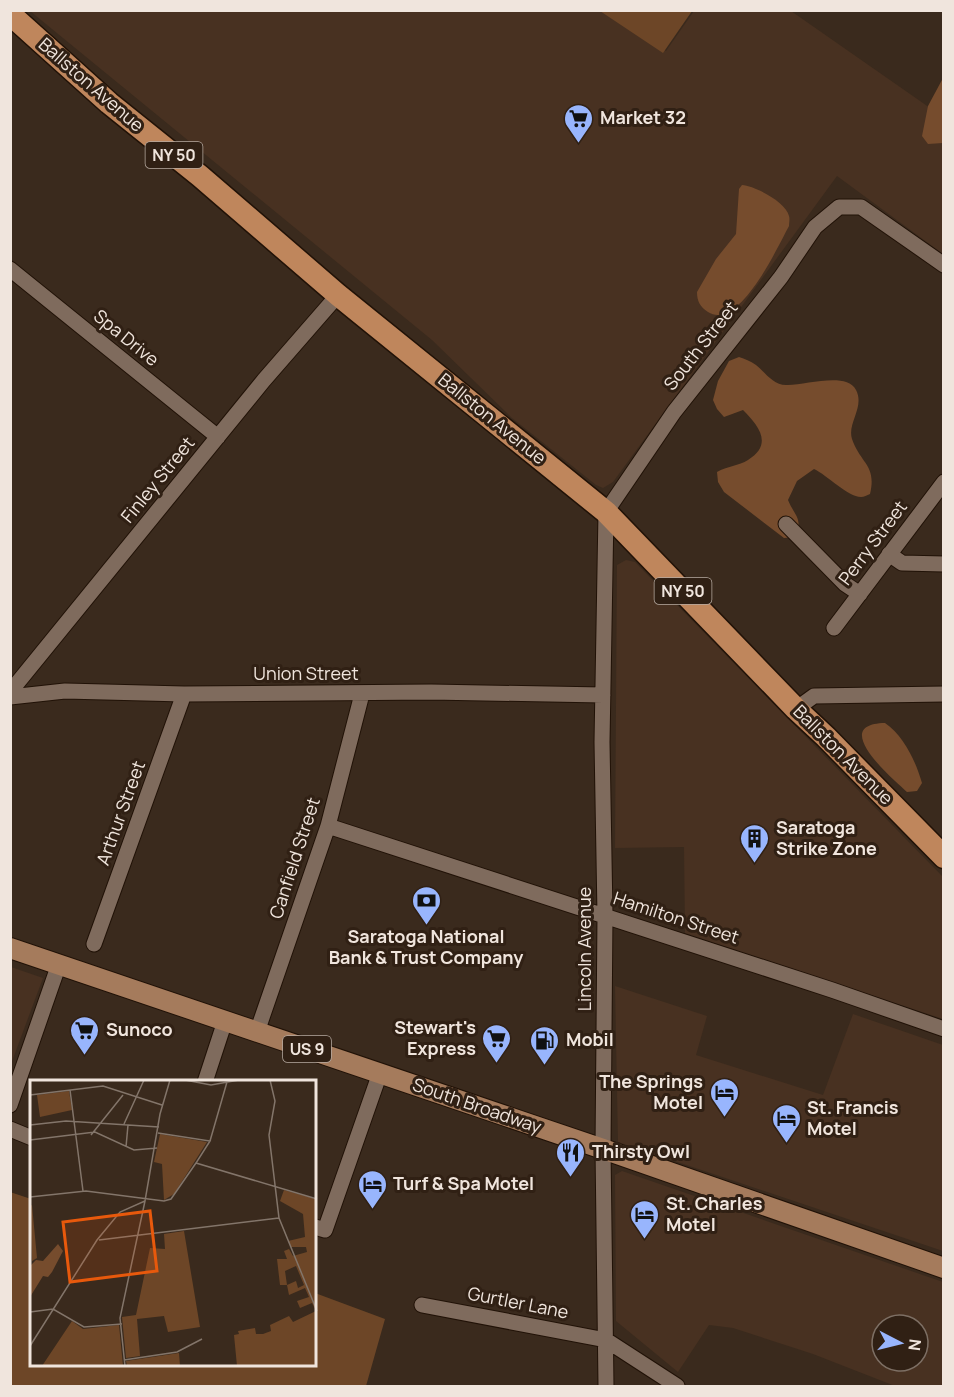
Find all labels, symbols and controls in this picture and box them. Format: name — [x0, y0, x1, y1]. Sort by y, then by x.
street label: Ballston Avenue — [34, 32, 149, 137]
supermarket icon: Market 32 — [563, 102, 595, 144]
place label: Market 32 — [600, 105, 686, 129]
road number: NY 50 — [146, 142, 202, 168]
street label: South Street — [658, 296, 743, 395]
street label: Spa Drive — [89, 304, 164, 371]
street label: Ballston Avenue — [434, 367, 552, 469]
street label: Finley Street — [115, 431, 199, 528]
street label: Perry Street — [832, 495, 912, 590]
road number: NY 50 — [654, 578, 712, 604]
street label: Union Street — [253, 661, 359, 685]
street label: Ballston Avenue — [788, 699, 899, 810]
street label: Arthur Street — [90, 757, 150, 868]
street label: Canfield Street — [263, 794, 325, 921]
place label: Saratoga Strike Zone — [776, 815, 877, 860]
building icon: Saratoga Strike Zone — [739, 822, 771, 864]
bank icon: Saratoga National Bank & Trust Company — [410, 884, 442, 926]
street label: Hamilton Street — [610, 885, 742, 949]
street label: Lincoln Avenue — [572, 887, 596, 1011]
place label: Saratoga National Bank & Trust Company — [329, 924, 523, 969]
supermarket icon: Sunoco — [69, 1014, 101, 1056]
place label: Stewart's Express — [394, 1015, 476, 1060]
place label: Sunoco — [106, 1017, 173, 1041]
supermarket icon: Stewart's Express — [481, 1022, 513, 1064]
fuel station icon: Mobil — [529, 1024, 561, 1066]
place label: Mobil — [566, 1027, 614, 1051]
road number: US 9 — [283, 1036, 331, 1062]
place label: The Springs Motel — [599, 1069, 703, 1114]
street label: South Broadway — [410, 1072, 545, 1139]
hotel icon: The Springs Motel — [708, 1076, 740, 1118]
inset map — [30, 1080, 316, 1367]
place label: St. Francis Motel — [807, 1095, 899, 1140]
hotel icon: St. Francis Motel — [770, 1102, 802, 1144]
restaurant icon: Thirsty Owl — [555, 1136, 587, 1178]
place label: Thirsty Owl — [592, 1139, 690, 1163]
hotel icon: Turf & Spa Motel — [356, 1168, 388, 1210]
place label: Turf & Spa Motel — [393, 1171, 534, 1195]
place label: St. Charles Motel — [666, 1191, 763, 1236]
hotel icon: St. Charles Motel — [629, 1198, 661, 1240]
street label: Gurtler Lane — [466, 1280, 571, 1324]
north arrow — [870, 1313, 930, 1373]
text: N — [903, 1338, 927, 1352]

